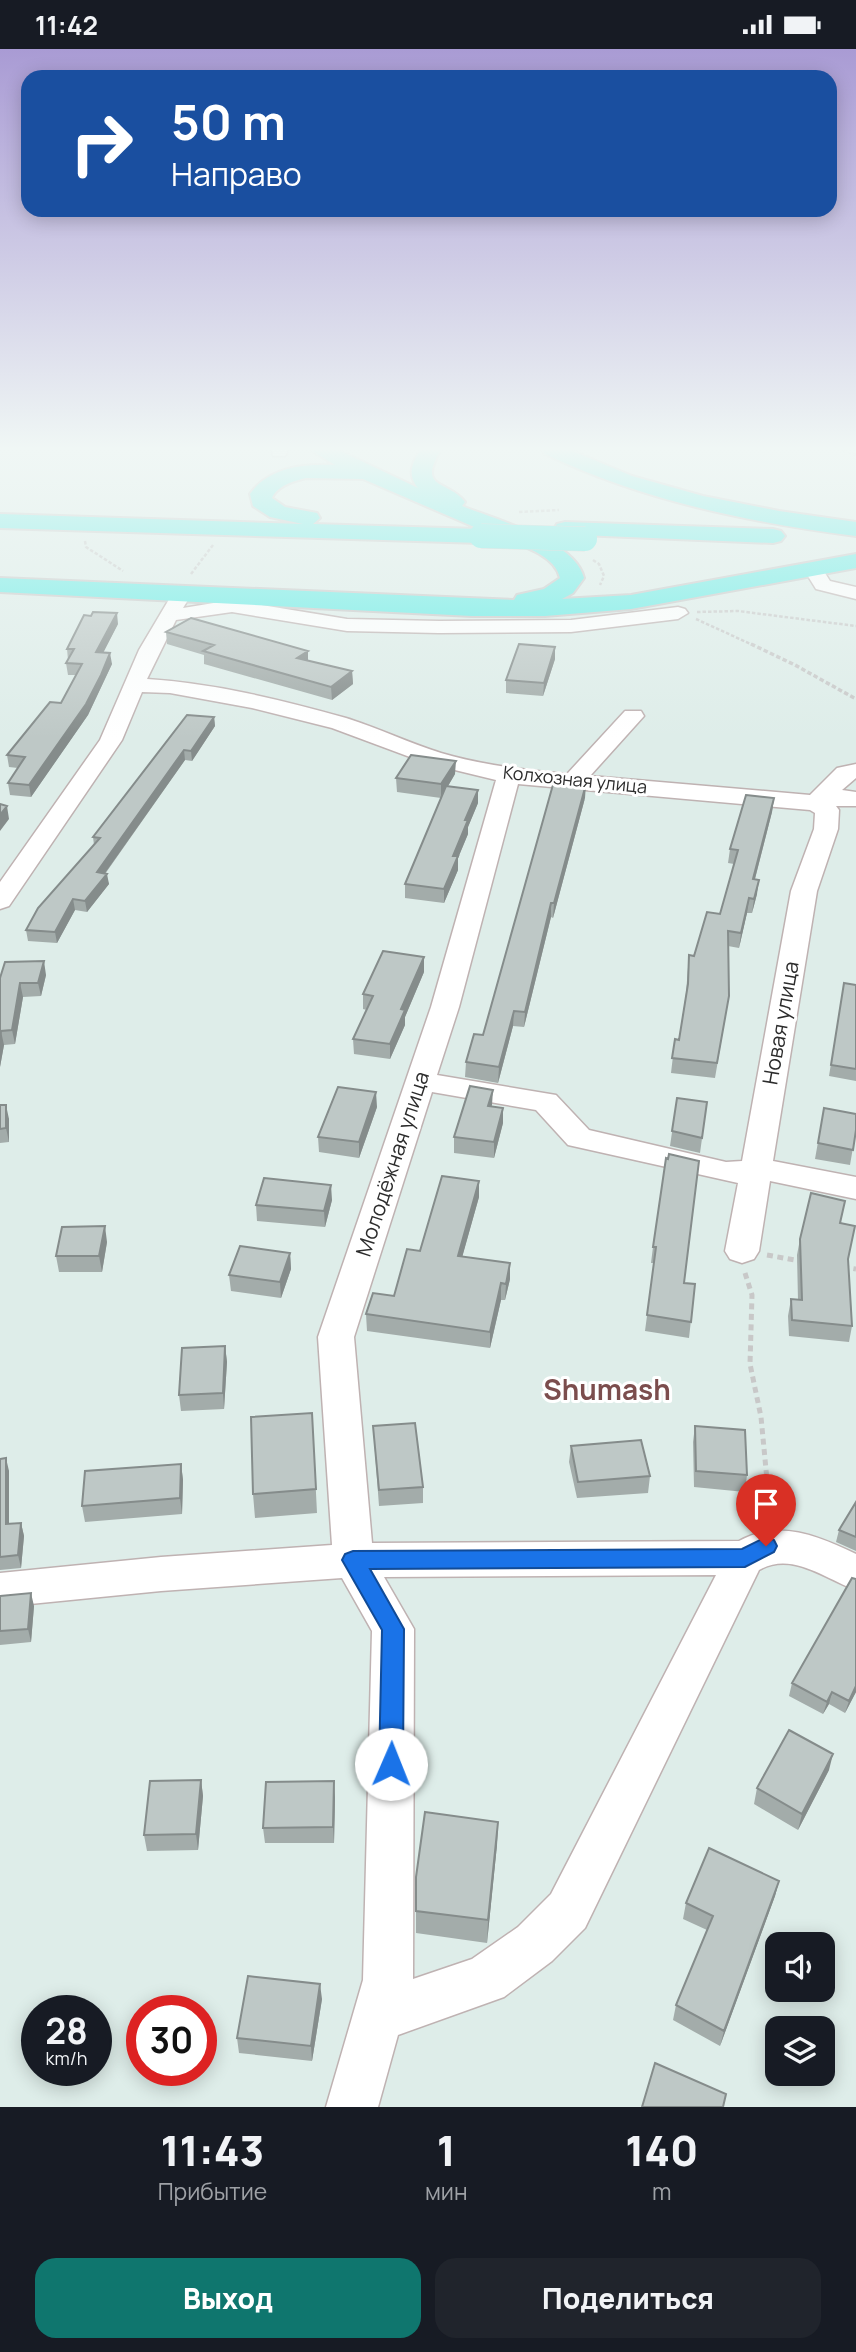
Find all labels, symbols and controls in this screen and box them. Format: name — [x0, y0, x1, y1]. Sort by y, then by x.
text: 11:42 — [35, 7, 98, 43]
text: 50 m — [171, 88, 286, 155]
icon: right — [56, 98, 147, 189]
text: Направо — [171, 152, 302, 196]
street label: Колхозная улица — [502, 760, 648, 799]
street label: Новая улица — [755, 959, 805, 1087]
street label: Молодёжная улица — [349, 1068, 435, 1260]
district label: Shumash — [543, 1370, 671, 1408]
pin — [736, 1474, 796, 1546]
icon: arrive — [747, 1485, 785, 1523]
position arrow — [354, 1727, 428, 1801]
map controls — [765, 1932, 835, 2086]
button: sound — [765, 1932, 835, 2002]
speed limit sign: 30 — [126, 1995, 217, 2086]
text: 28 — [45, 2007, 88, 2055]
button: layers — [765, 2016, 835, 2086]
text: km/h — [46, 2046, 87, 2070]
text: 11:43 — [161, 2121, 264, 2179]
text: 1 — [437, 2121, 456, 2179]
text: 140 — [625, 2121, 698, 2179]
text: Прибытие — [158, 2175, 267, 2207]
text: мин — [425, 2175, 467, 2207]
text: m — [652, 2175, 671, 2207]
button: Выход — [35, 2258, 421, 2338]
button: Поделиться — [435, 2258, 821, 2338]

